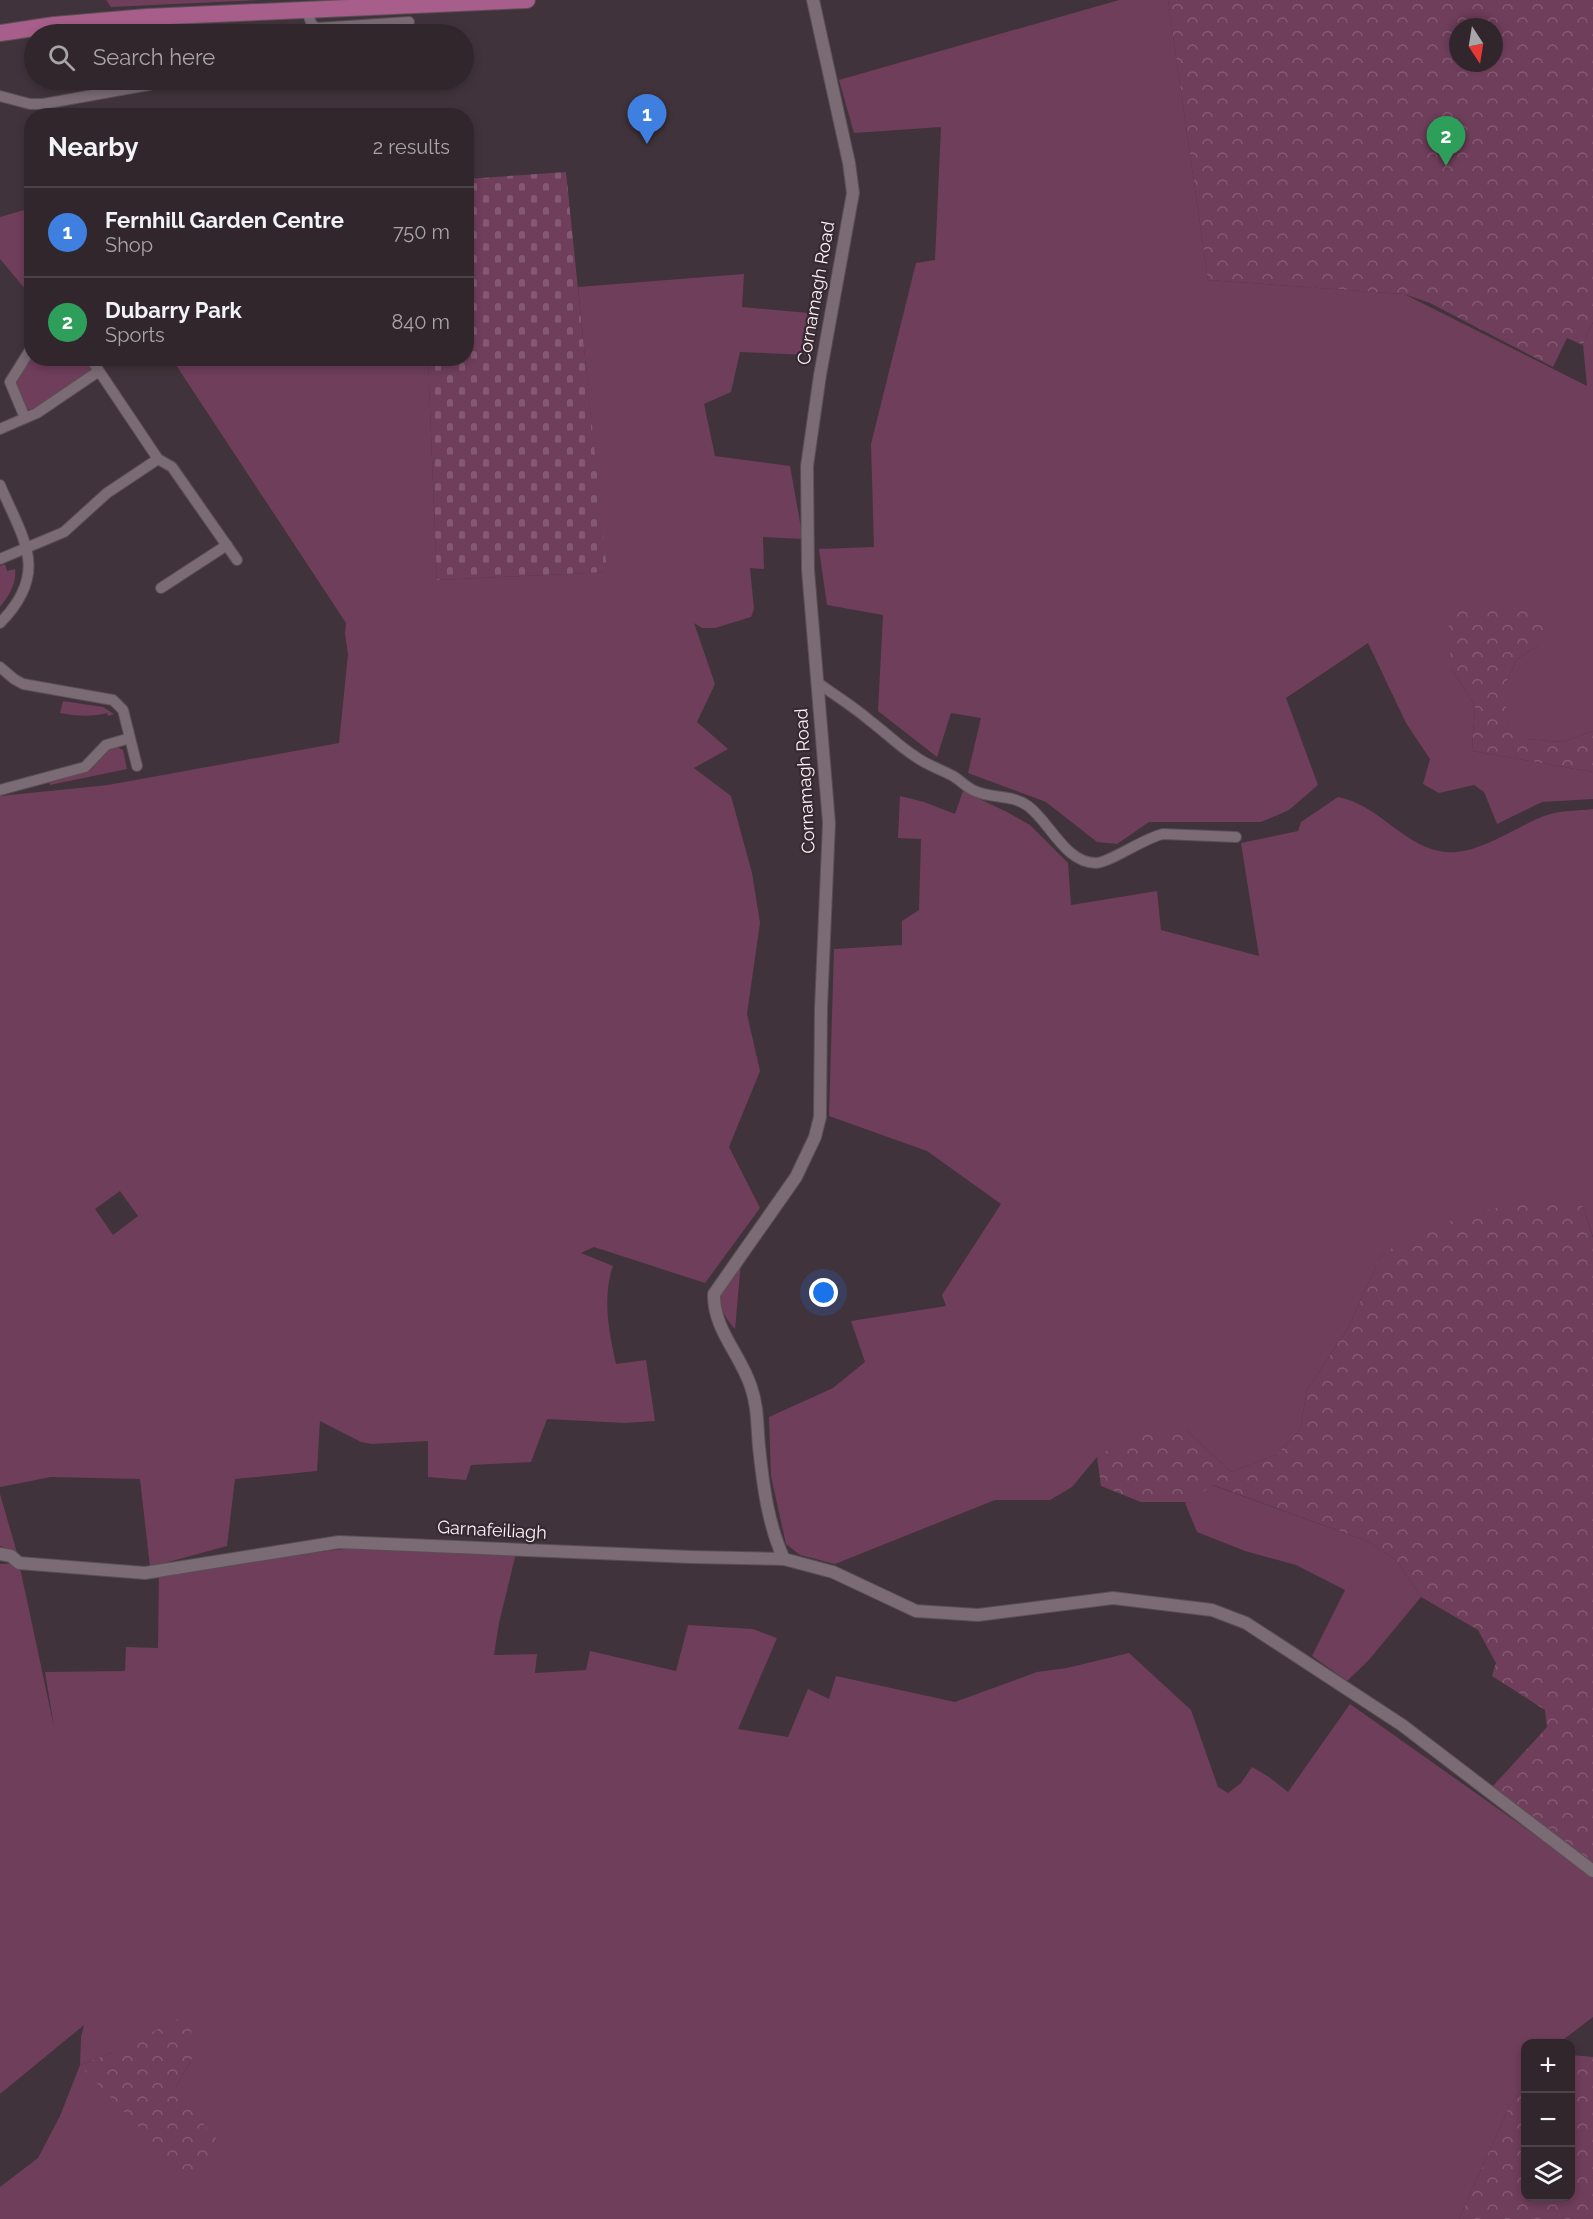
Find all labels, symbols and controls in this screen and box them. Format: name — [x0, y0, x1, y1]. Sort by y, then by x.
north arrow — [1449, 18, 1503, 72]
search box — [24, 24, 474, 90]
icon: search — [45, 41, 78, 74]
text: Search here — [93, 44, 215, 70]
pin: 1 — [628, 94, 666, 144]
pin: 2 — [1426, 116, 1466, 166]
text: Nearby — [48, 132, 138, 162]
text: 2 results — [373, 135, 450, 159]
text: Fernhill Garden Centre — [105, 207, 344, 233]
street label: Cornamagh Road — [793, 219, 838, 366]
text: 1 — [63, 220, 72, 244]
text: 750 m — [393, 220, 450, 244]
text: Shop — [105, 233, 153, 257]
text: Dubarry Park — [105, 297, 242, 323]
text: 2 — [62, 310, 73, 334]
text: 840 m — [392, 310, 450, 334]
text: Sports — [105, 323, 165, 347]
street label: Cornamagh Road — [790, 708, 819, 854]
your location — [809, 1278, 838, 1307]
street label: Garnafeiliagh — [437, 1516, 547, 1543]
map controls — [1521, 2039, 1575, 2201]
button: + — [1521, 2039, 1575, 2093]
button: − — [1521, 2093, 1575, 2147]
button: layers — [1521, 2147, 1575, 2201]

